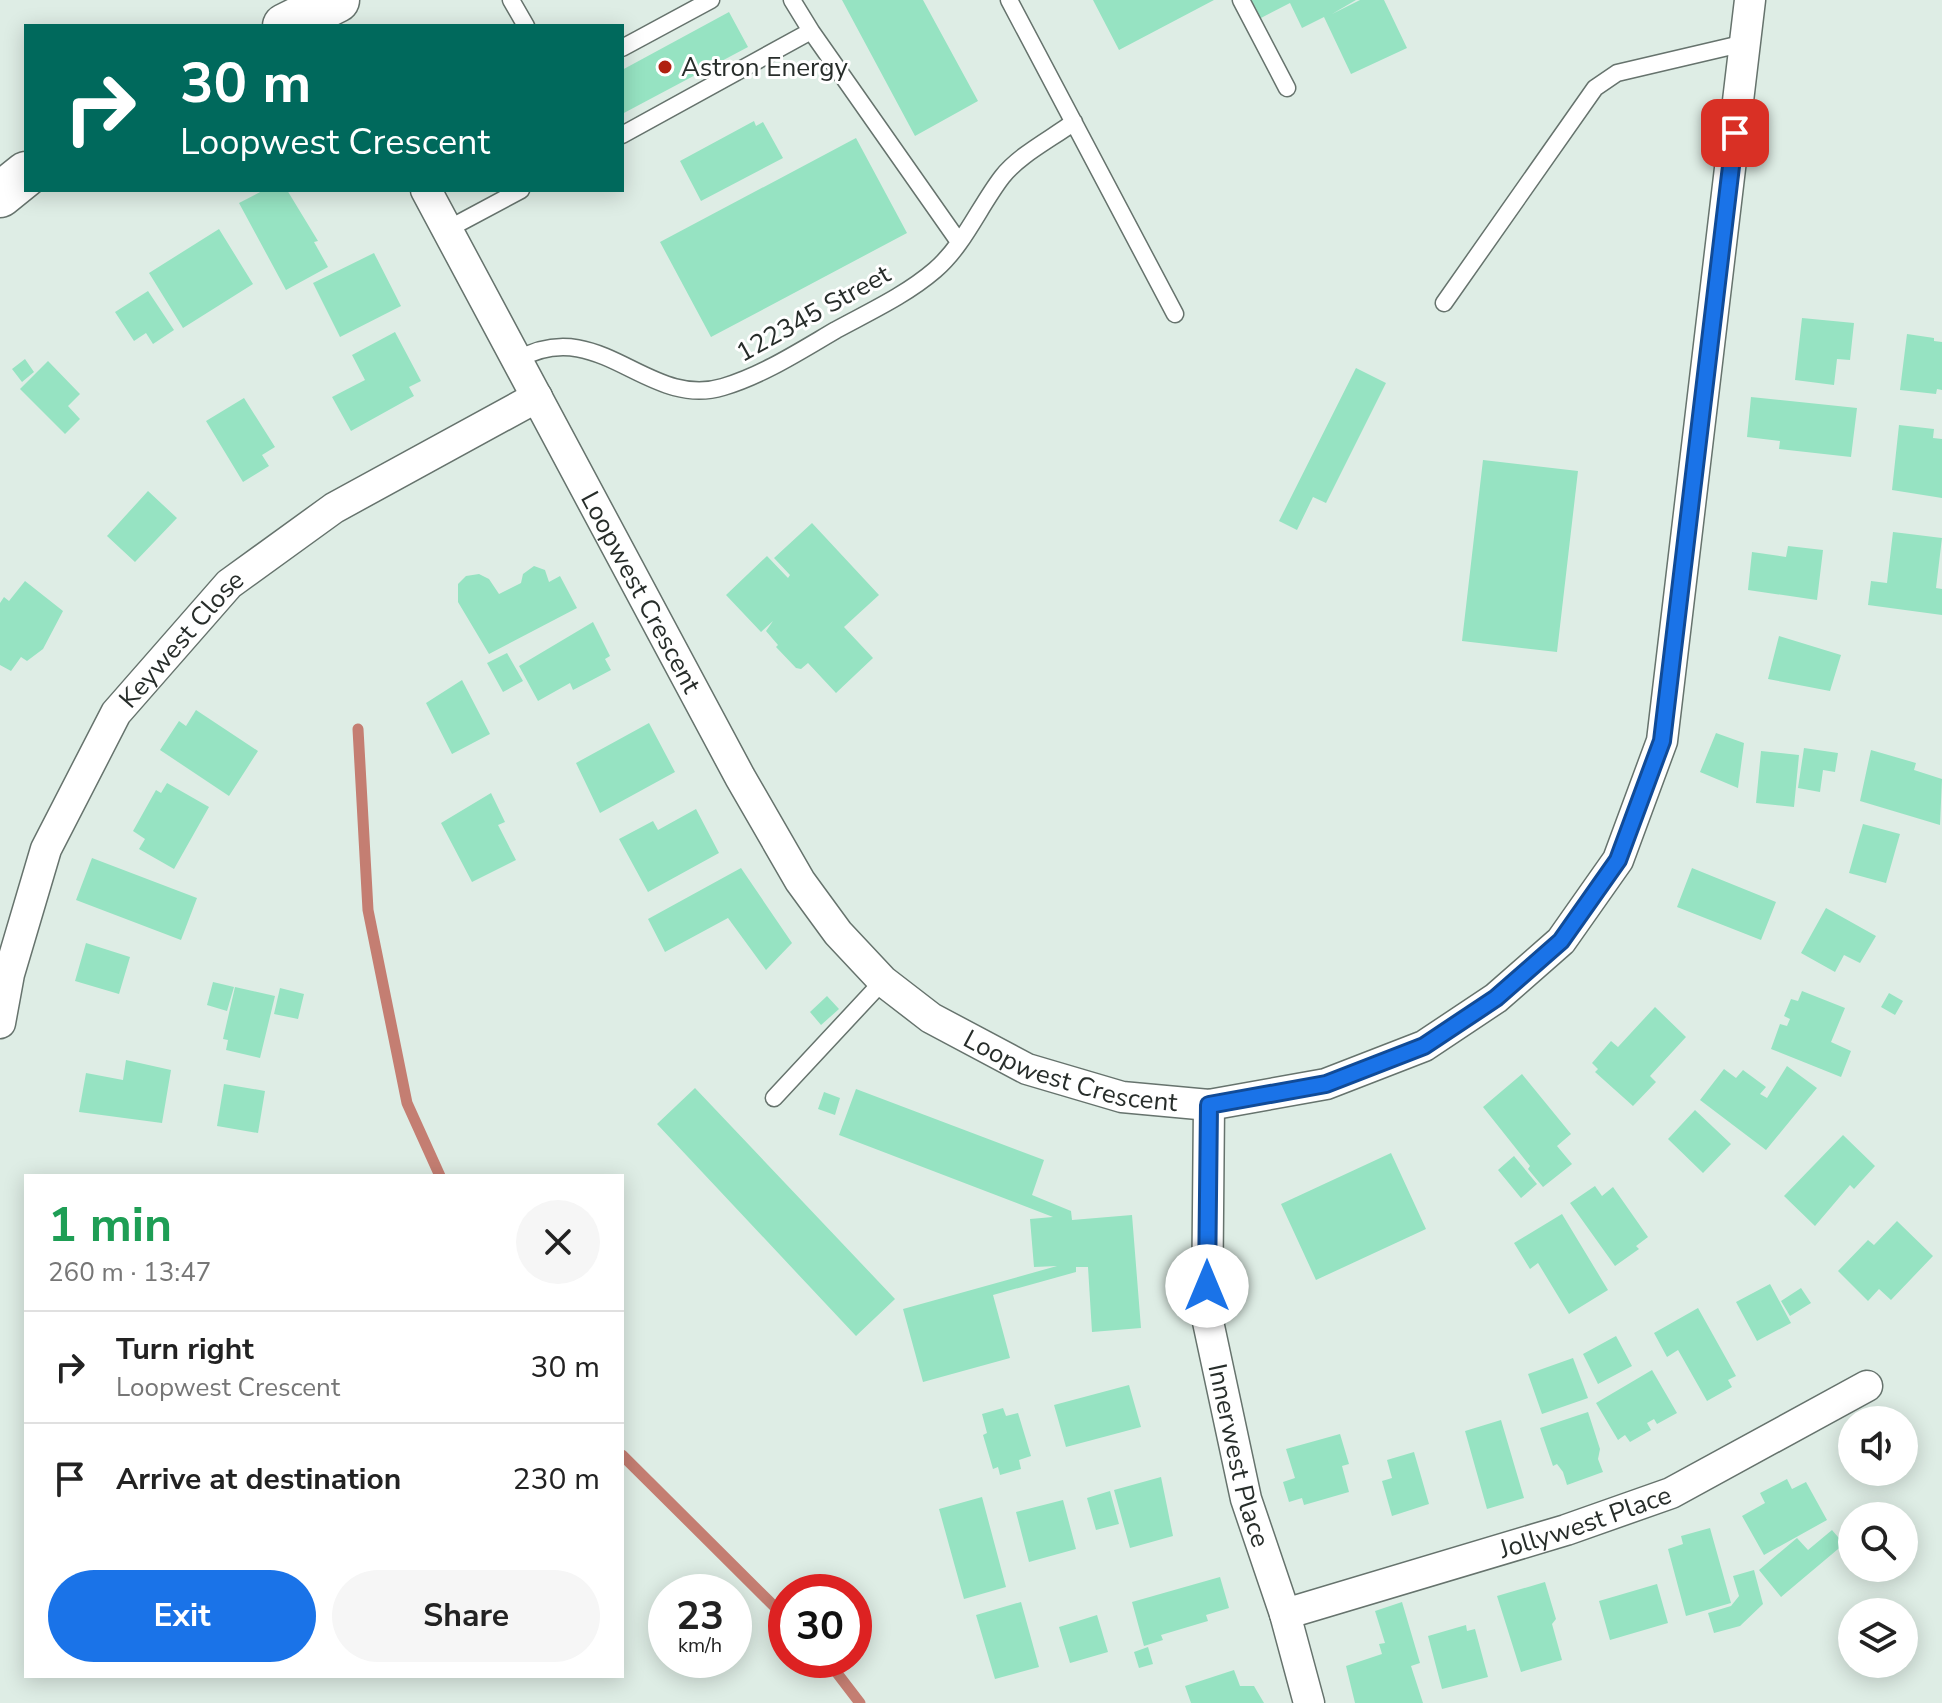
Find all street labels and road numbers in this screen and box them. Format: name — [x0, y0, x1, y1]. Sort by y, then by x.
street label: 122345 Street — [730, 256, 897, 370]
street label: Loopwest Crescent — [572, 485, 709, 700]
street label: Keywest Close — [111, 562, 251, 716]
street label: Loopwest Crescent — [957, 1021, 1180, 1120]
street label: Innerwest Place — [1200, 1361, 1278, 1552]
street label: Jollywest Place — [1494, 1477, 1676, 1567]

